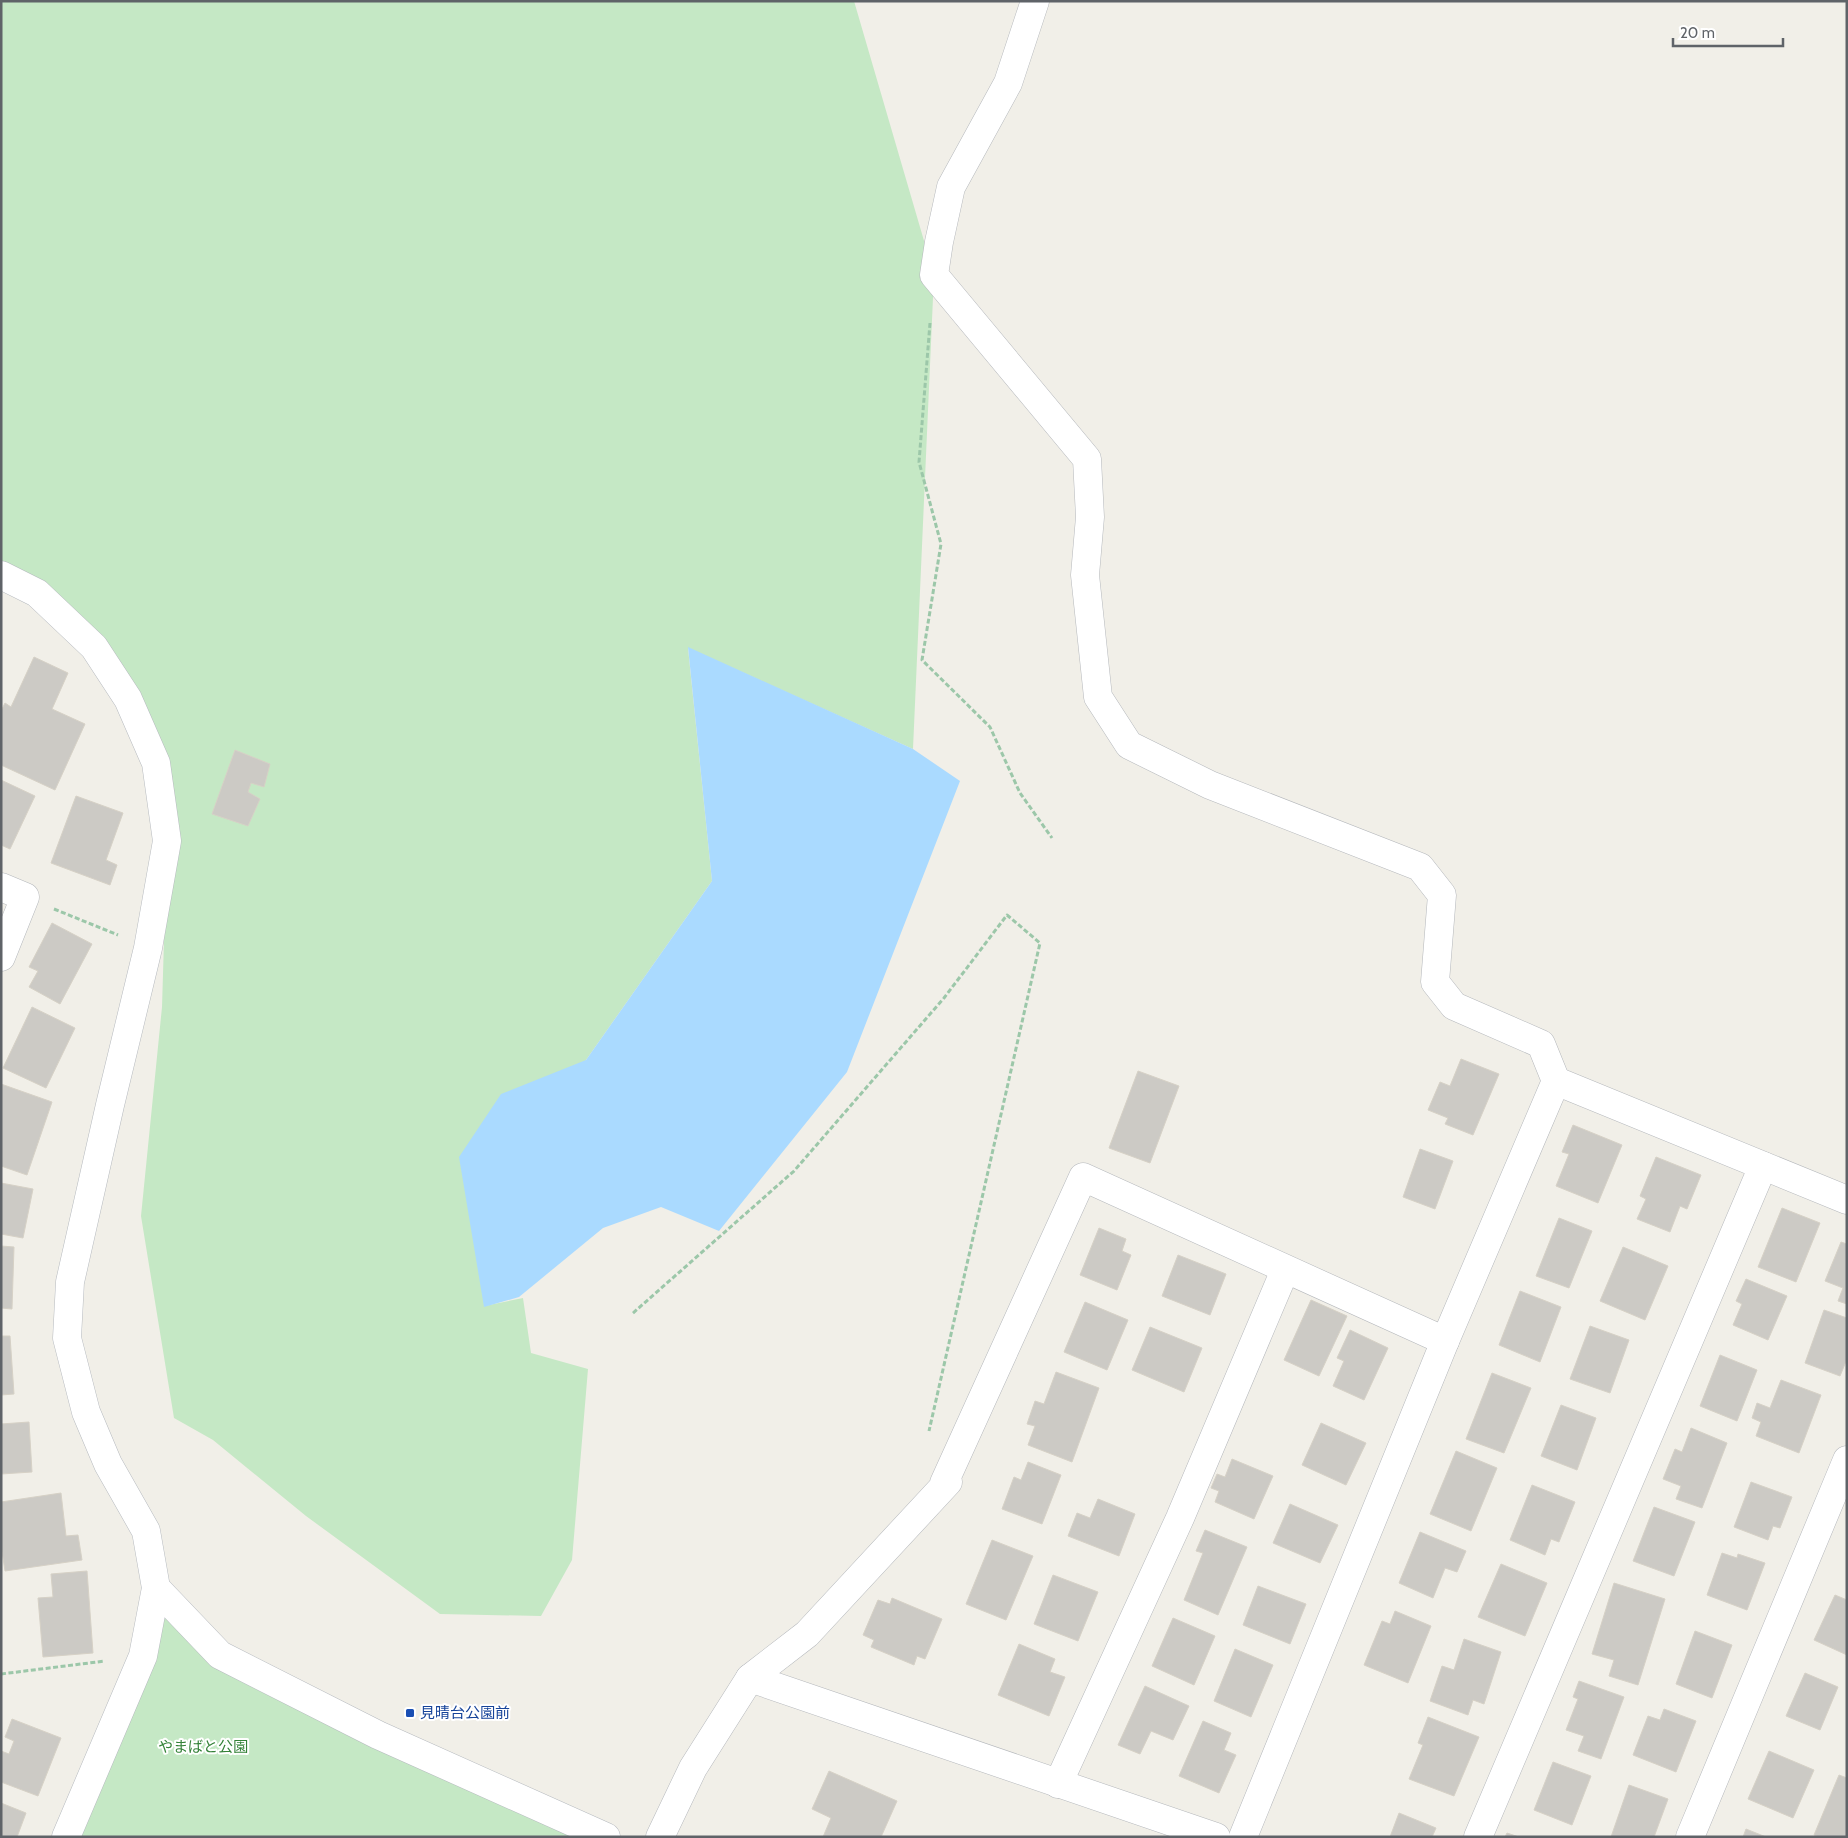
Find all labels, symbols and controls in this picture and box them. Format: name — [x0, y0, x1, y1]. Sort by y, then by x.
scale bar — [1673, 15, 1783, 47]
text: 20 m — [1680, 24, 1715, 42]
place label: 見晴台公園前 — [420, 1704, 510, 1722]
marker: 見晴台公園前 — [404, 1707, 416, 1719]
park label: やまばと公園 — [158, 1738, 248, 1756]

